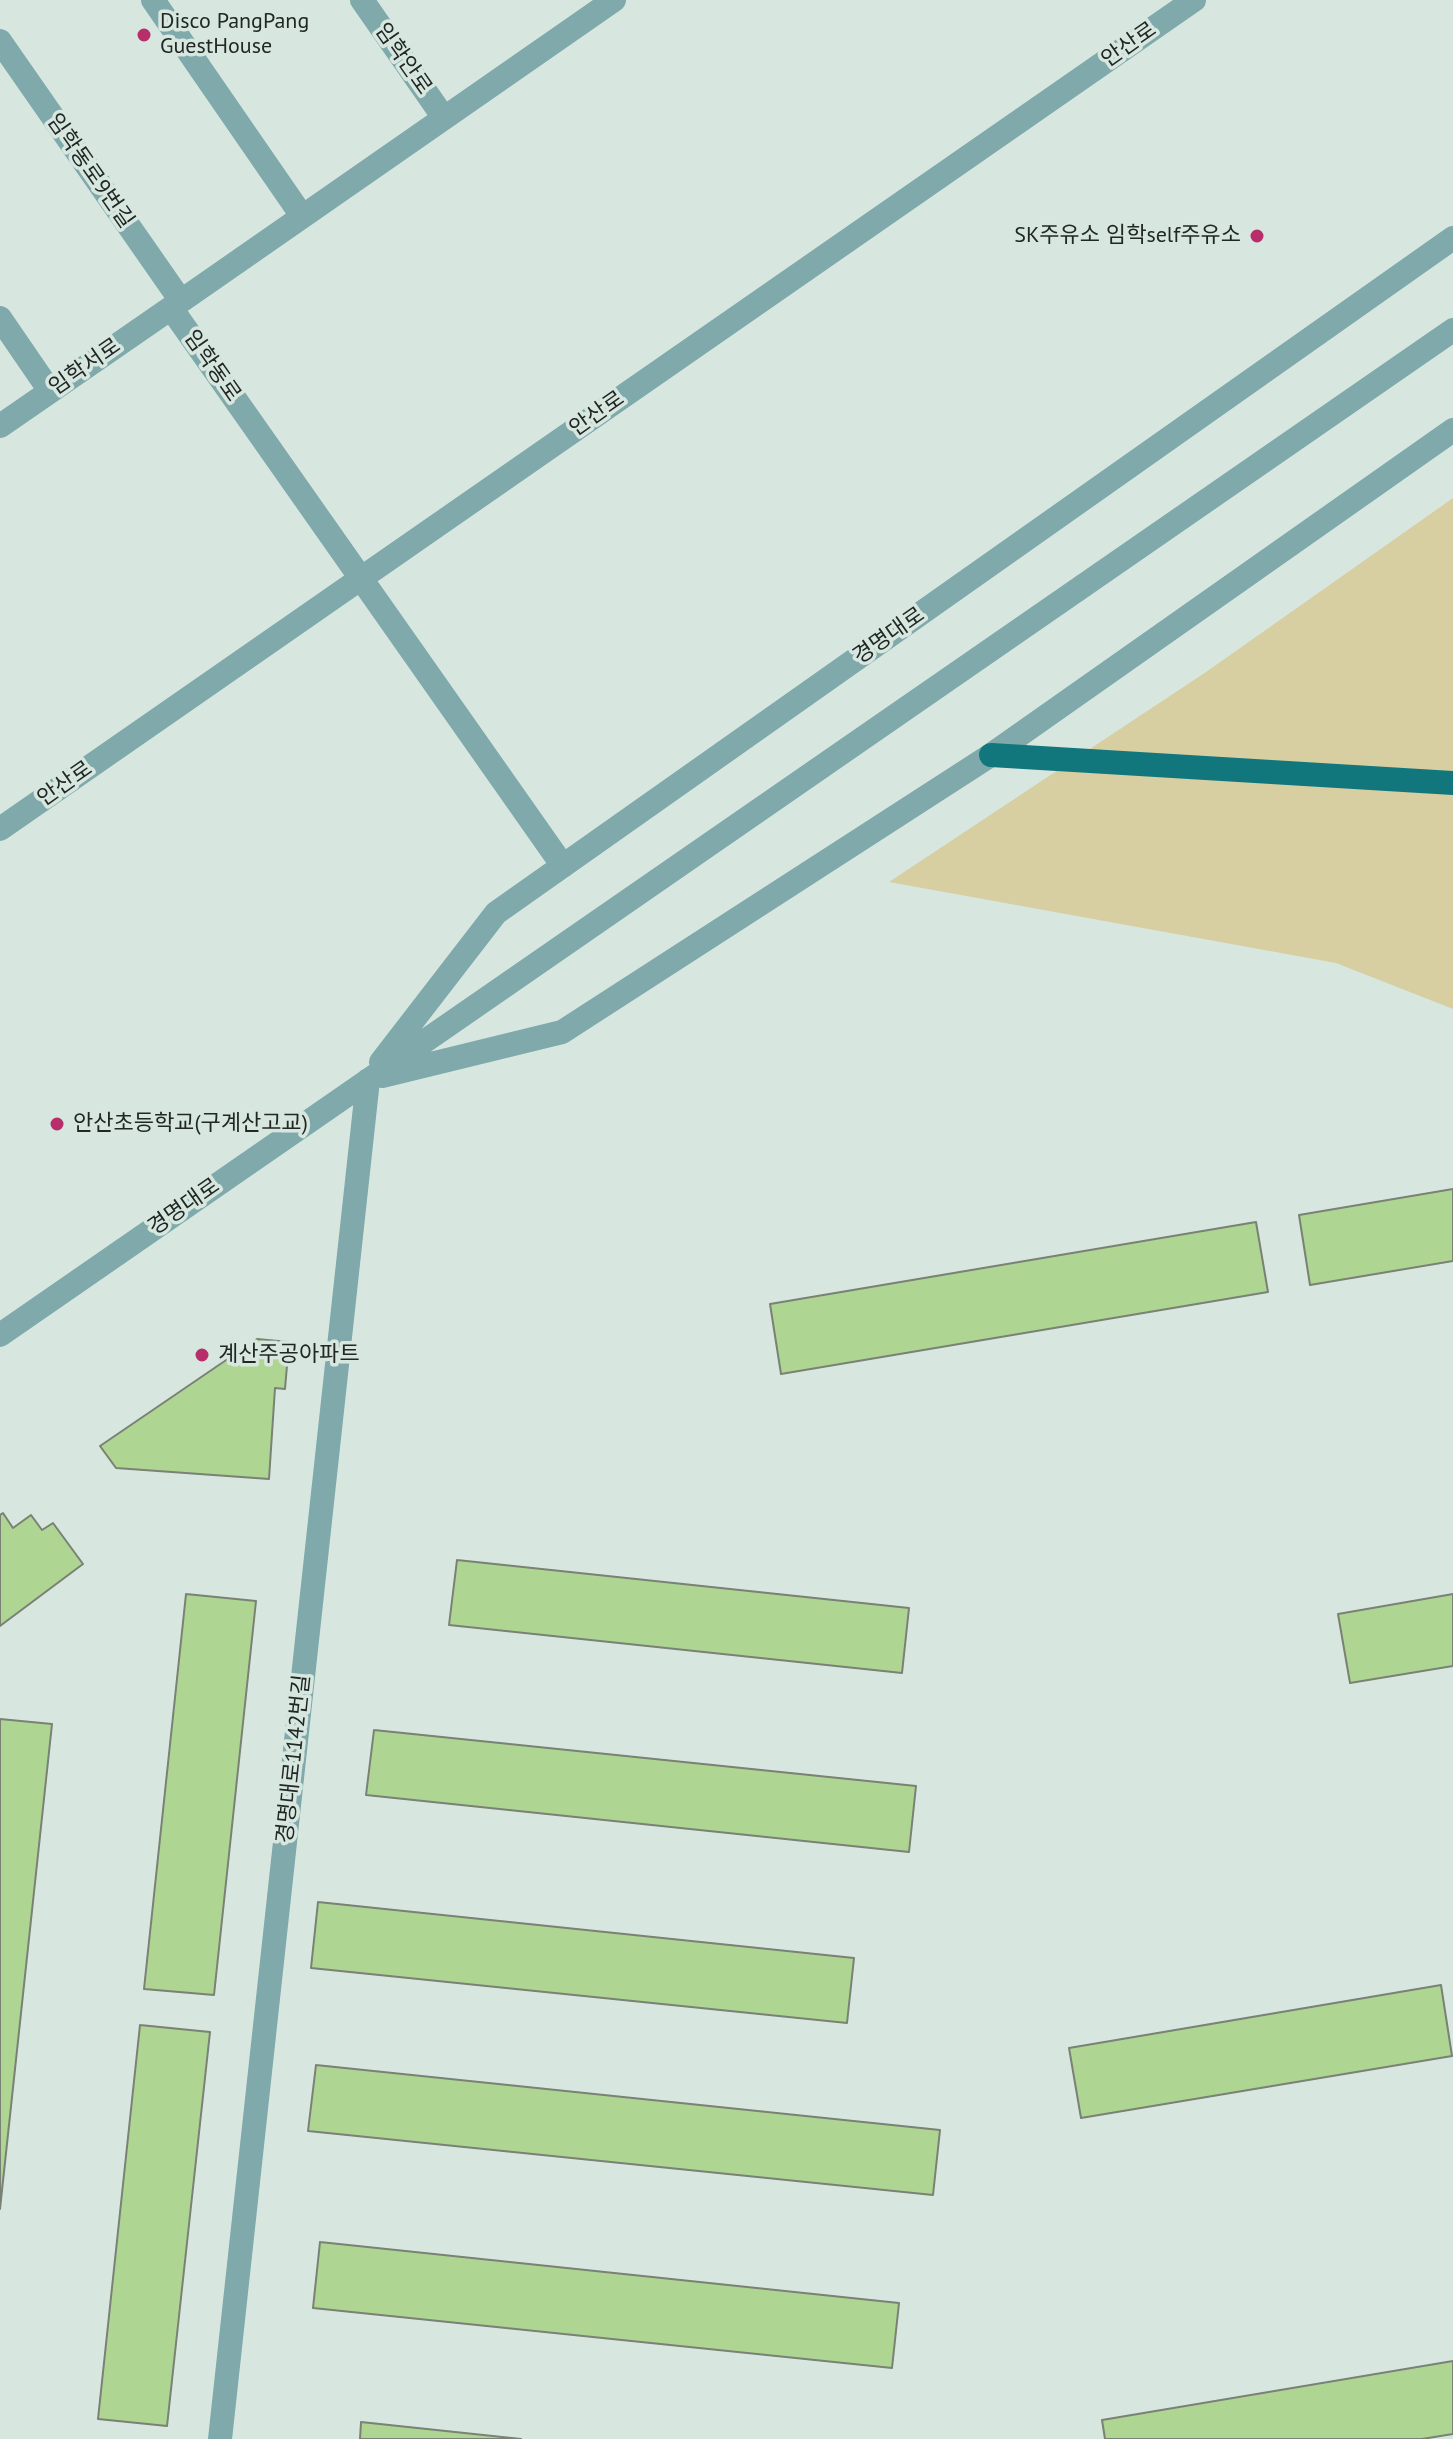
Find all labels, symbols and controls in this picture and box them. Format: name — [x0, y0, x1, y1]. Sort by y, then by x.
place label: Disco PangPang GuestHouse — [160, 9, 309, 60]
street label: 안산로 — [1097, 17, 1161, 73]
street label: 임학안로 — [369, 18, 437, 100]
marker: Disco PangPang GuestHouse — [135, 26, 153, 44]
street label: 임학동로9번길 — [41, 109, 139, 233]
place label: SK주유소 임학self주유소 — [1014, 223, 1241, 249]
marker: SK주유소 임학self주유소 — [1248, 227, 1266, 245]
street label: 임학동로 — [178, 325, 246, 407]
street label: 임학서로 — [44, 333, 126, 401]
street label: 안산로 — [565, 386, 629, 442]
street label: 경명대로 — [848, 602, 930, 670]
street label: 안산로 — [33, 756, 97, 812]
place label: 안산초등학교(구계산고교) — [73, 1111, 308, 1137]
marker: 안산초등학교(구계산고교) — [48, 1115, 66, 1133]
street label: 경명대로 — [143, 1173, 225, 1241]
place label: 계산주공아파트 — [218, 1342, 360, 1368]
marker: 계산주공아파트 — [193, 1346, 211, 1364]
street label: 경명대로1142번길 — [272, 1673, 316, 1845]

